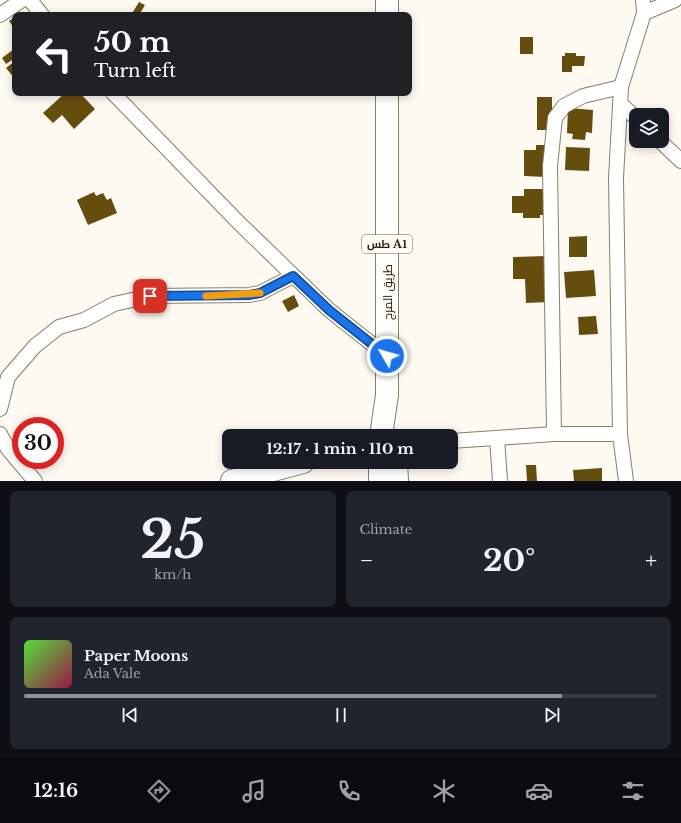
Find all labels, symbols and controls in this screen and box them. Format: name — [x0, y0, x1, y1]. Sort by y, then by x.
text: 50 m — [94, 25, 170, 60]
icon: left — [28, 28, 80, 80]
text: Turn left — [94, 60, 176, 82]
map controls — [629, 108, 669, 148]
button: layers — [629, 108, 669, 148]
road number: طس A1 — [362, 235, 412, 253]
street label: طريق المرج — [380, 264, 396, 320]
pin — [133, 279, 167, 313]
icon: arrive — [139, 285, 161, 307]
position arrow — [366, 335, 408, 377]
speed limit sign: 30 — [12, 417, 64, 469]
text: 12:17 · 1 min · 110 m — [266, 439, 414, 458]
text: 25 — [140, 508, 205, 572]
text: Climate — [360, 521, 412, 538]
text: 20° — [483, 542, 535, 579]
text: − — [360, 547, 373, 574]
text: + — [645, 547, 657, 574]
text: km/h — [154, 566, 191, 583]
text: Paper Moons — [84, 646, 188, 665]
text: Ada Vale — [84, 665, 141, 682]
icon: previous — [119, 704, 141, 726]
icon: pause — [330, 704, 352, 726]
icon: next — [541, 704, 563, 726]
icon: directions — [145, 777, 173, 805]
icon: music — [240, 777, 268, 805]
icon: phone — [335, 777, 363, 805]
icon: climate — [430, 777, 458, 805]
icon: car — [525, 777, 553, 805]
icon: filters — [619, 777, 647, 805]
text: 12:16 — [33, 780, 78, 802]

